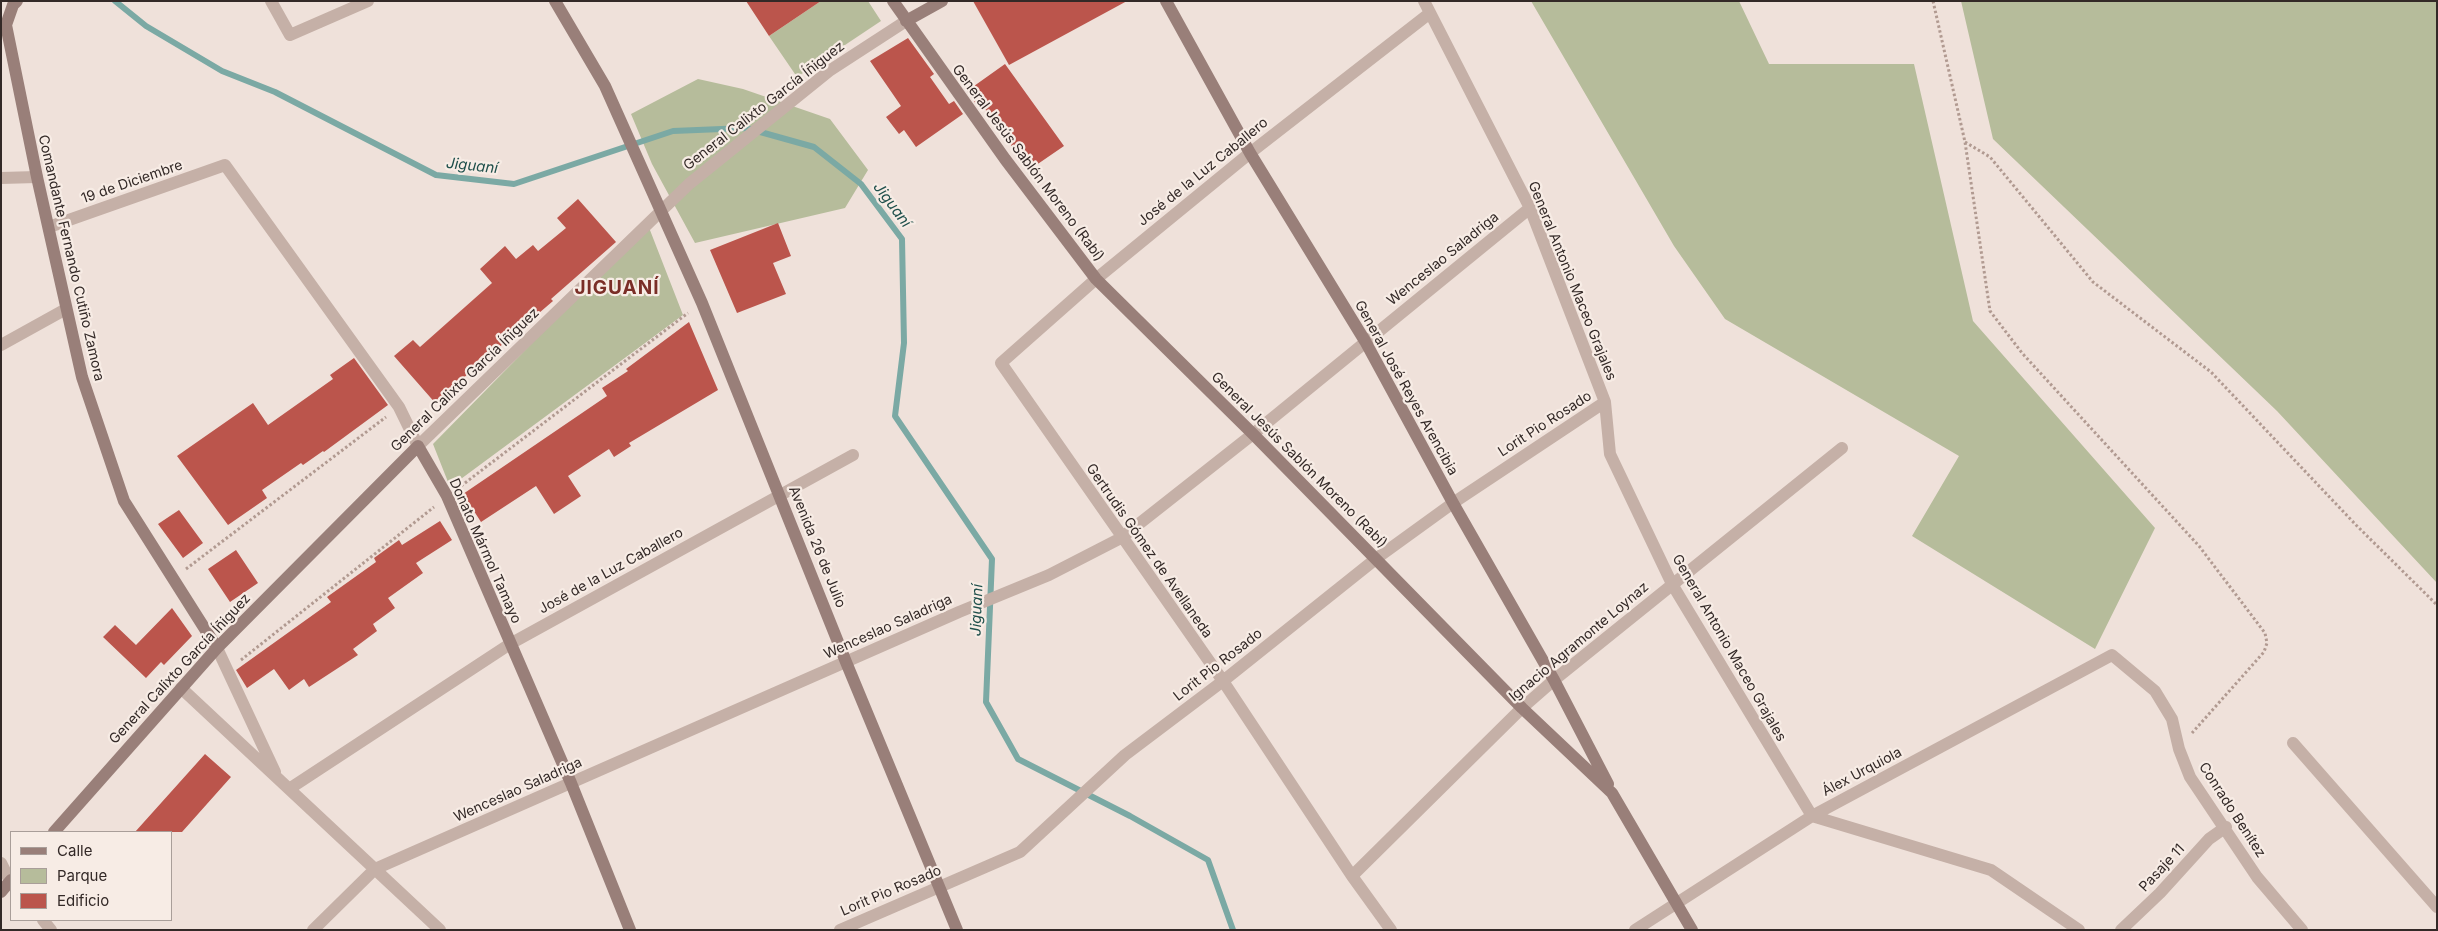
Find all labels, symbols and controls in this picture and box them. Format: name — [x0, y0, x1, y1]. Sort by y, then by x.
street label: General Calixto García Íñiguez — [680, 38, 848, 174]
street label: General Jesús Sablón Moreno (Rabí) — [949, 61, 1107, 265]
street label: José de la Luz Caballero — [1135, 114, 1271, 230]
street label: Comandante Fernando Cutiño Zamora — [34, 133, 108, 383]
water label: Jiguaní — [445, 154, 499, 178]
street label: 19 de Diciembre — [79, 157, 185, 207]
water label: Jiguaní — [869, 179, 915, 231]
street label: General Antonio Maceo Grajales — [1524, 179, 1620, 383]
street label: Wenceslao Saladriga — [1384, 209, 1502, 309]
district label: JIGUANÍ — [574, 277, 660, 299]
street label: General José Reyes Arencibia — [1351, 298, 1461, 478]
street label: General Calixto García Íñiguez — [387, 305, 543, 455]
street label: General Jesús Sablón Moreno (Rabí) — [1208, 369, 1390, 551]
street label: Lorit Pio Rosado — [1495, 388, 1595, 460]
street label: Gertrudis Gómez de Avellaneda — [1082, 461, 1216, 641]
street label: Donato Mármol Tamayo — [445, 476, 525, 626]
street label: Avenida 26 de Julio — [785, 484, 849, 610]
street label: José de la Luz Caballero — [536, 524, 686, 618]
street label: General Antonio Maceo Grajales — [1668, 552, 1790, 744]
street label: Ignacio Agramonte Loynaz — [1506, 579, 1652, 705]
water label: Jiguaní — [967, 584, 987, 636]
street label: General Calixto García Íñiguez — [106, 590, 254, 748]
street label: Wenceslao Saladriga — [821, 591, 955, 663]
street label: Lorit Pio Rosado — [1170, 625, 1266, 705]
street label: Álex Urquiola — [1819, 744, 1905, 800]
street label: Wenceslao Saladriga — [451, 754, 585, 826]
street label: Conrado Benítez — [2195, 759, 2269, 861]
legend — [10, 831, 172, 921]
text: Calle — [57, 841, 92, 860]
street label: Pasaje 11 — [2136, 841, 2188, 895]
street label: Lorit Pio Rosado — [838, 862, 944, 920]
text: Parque — [57, 866, 107, 885]
text: Edificio — [57, 891, 109, 910]

